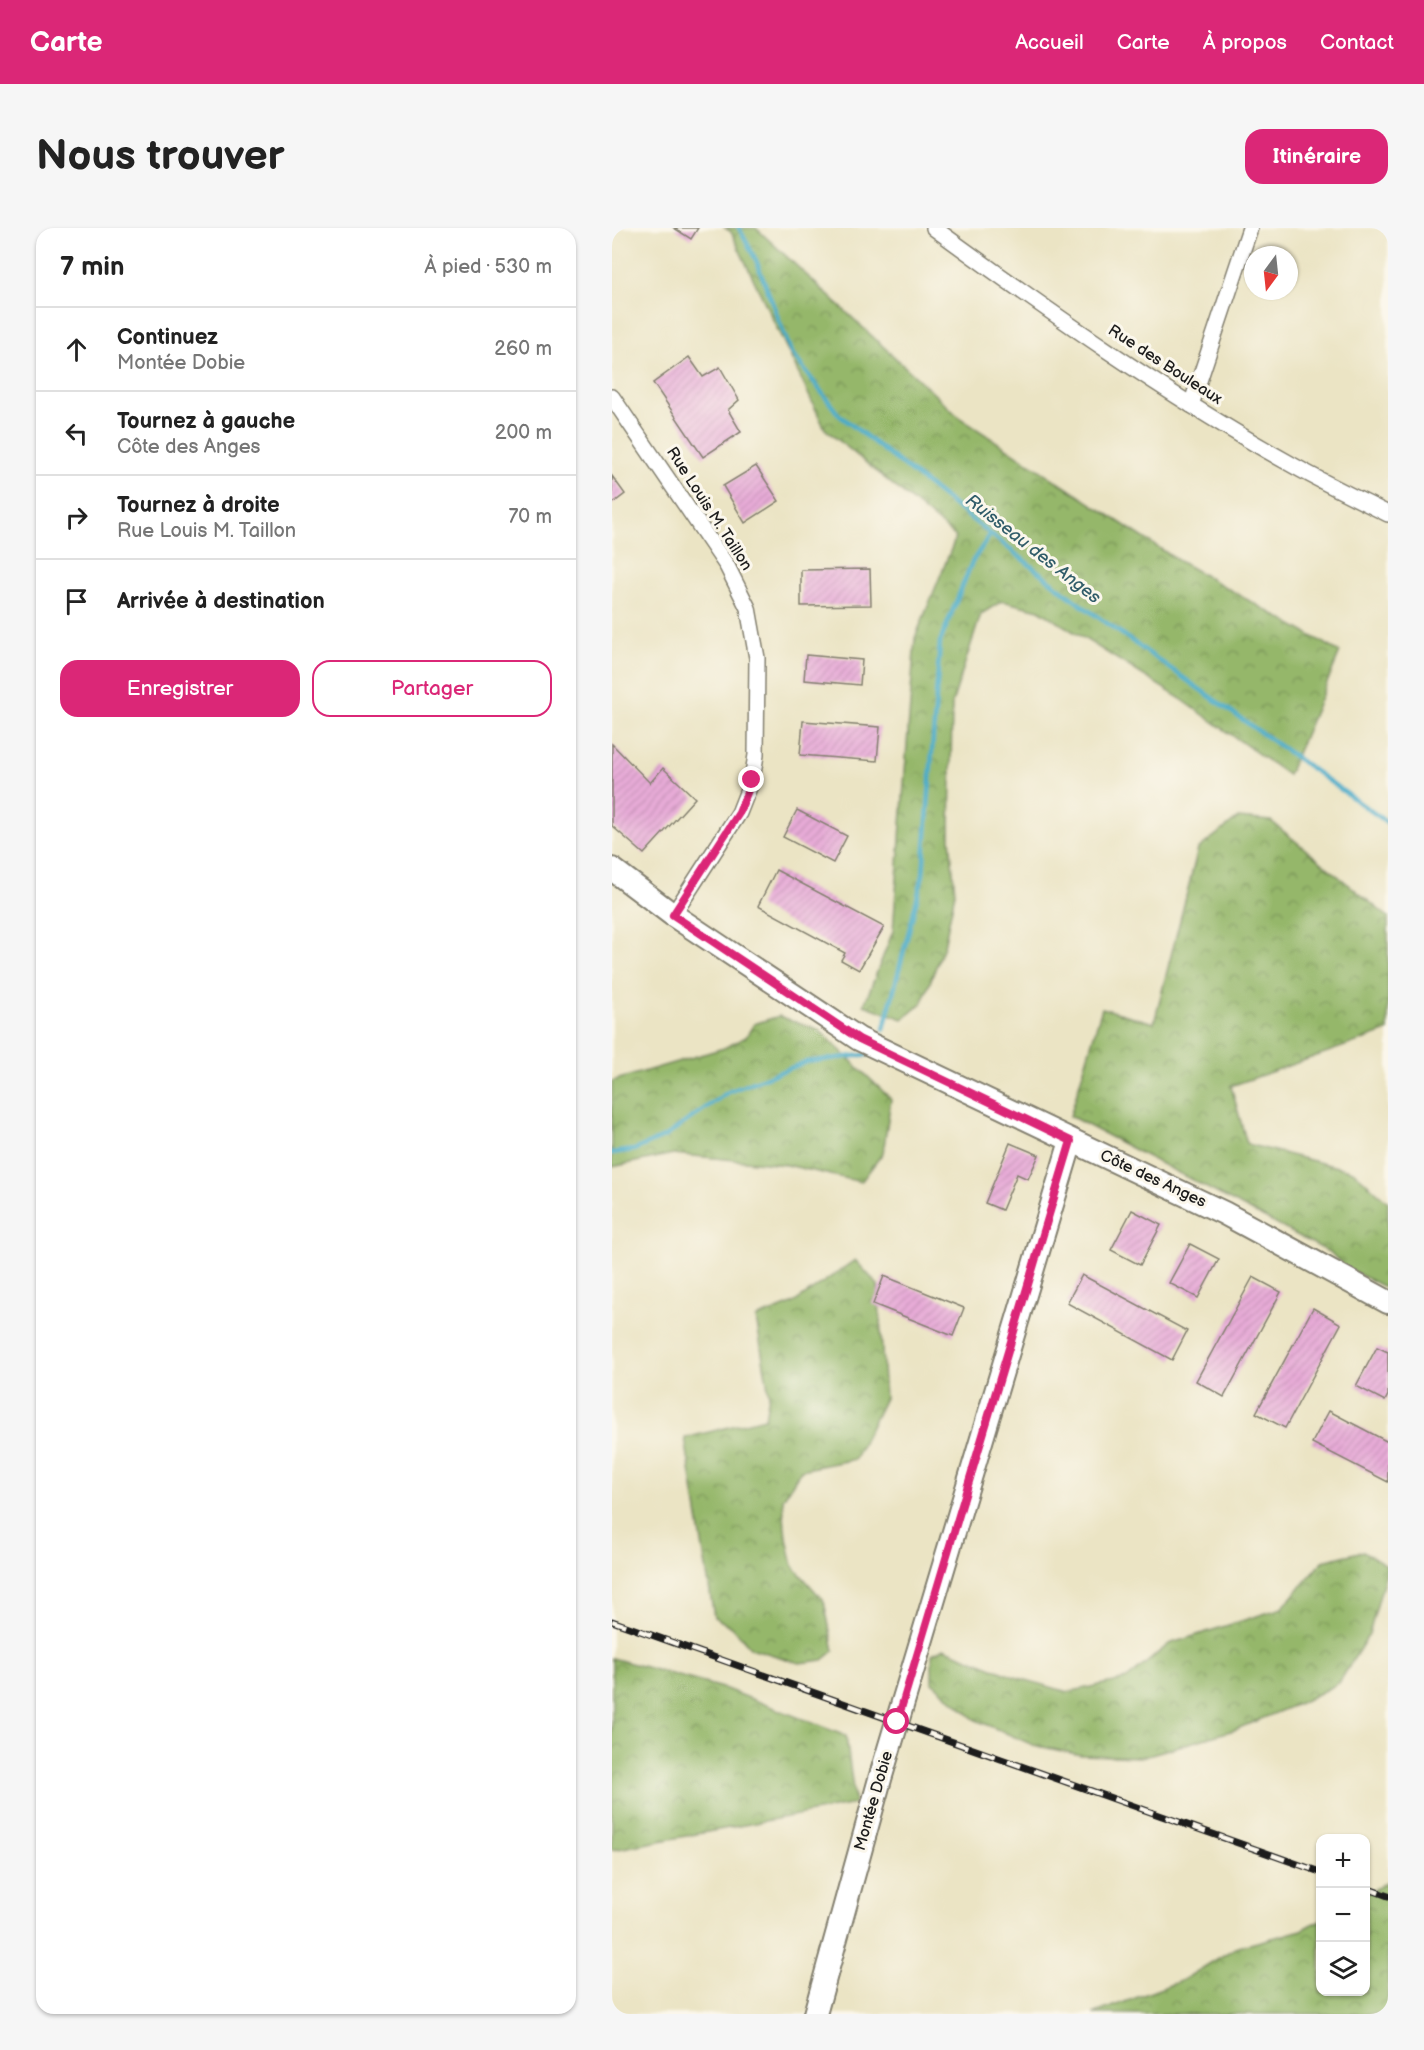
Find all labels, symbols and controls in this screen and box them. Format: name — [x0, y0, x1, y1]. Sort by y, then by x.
text: Carte — [30, 26, 103, 59]
text: Accueil — [1015, 30, 1084, 55]
text: Carte — [1117, 30, 1170, 55]
text: À propos — [1203, 30, 1287, 55]
text: Contact — [1320, 30, 1394, 55]
button: Itinéraire — [1245, 129, 1388, 184]
text: Nous trouver — [36, 131, 284, 182]
north arrow — [1244, 246, 1298, 300]
text: 7 min — [60, 252, 124, 283]
text: À pied · 530 m — [424, 255, 552, 279]
street label: Rue des Bouleaux — [1104, 321, 1226, 409]
text: Continuez — [117, 324, 218, 351]
icon: ahead — [60, 333, 93, 366]
text: 260 m — [494, 337, 552, 361]
text: Montée Dobie — [117, 351, 245, 375]
text: Tournez à gauche — [117, 408, 295, 435]
icon: left — [60, 417, 93, 450]
text: 200 m — [495, 421, 552, 445]
text: Côte des Anges — [117, 435, 261, 459]
street label: Rue Louis M. Taillon — [662, 444, 756, 574]
water label: Ruisseau des Anges — [961, 490, 1105, 608]
text: Tournez à droite — [117, 492, 280, 519]
icon: right — [60, 501, 93, 534]
text: 70 m — [508, 505, 552, 529]
text: Rue Louis M. Taillon — [117, 519, 296, 543]
icon: arrive — [60, 585, 93, 618]
text: Arrivée à destination — [117, 588, 325, 615]
button: Enregistrer — [60, 660, 300, 717]
button: Partager — [312, 660, 552, 717]
route end — [738, 766, 764, 792]
street label: Côte des Anges — [1097, 1146, 1209, 1212]
route start — [883, 1708, 909, 1734]
street label: Montée Dobie — [851, 1749, 897, 1853]
map controls — [1316, 1834, 1370, 1996]
button: + — [1316, 1834, 1370, 1888]
button: − — [1316, 1888, 1370, 1942]
button: layers — [1316, 1942, 1370, 1996]

